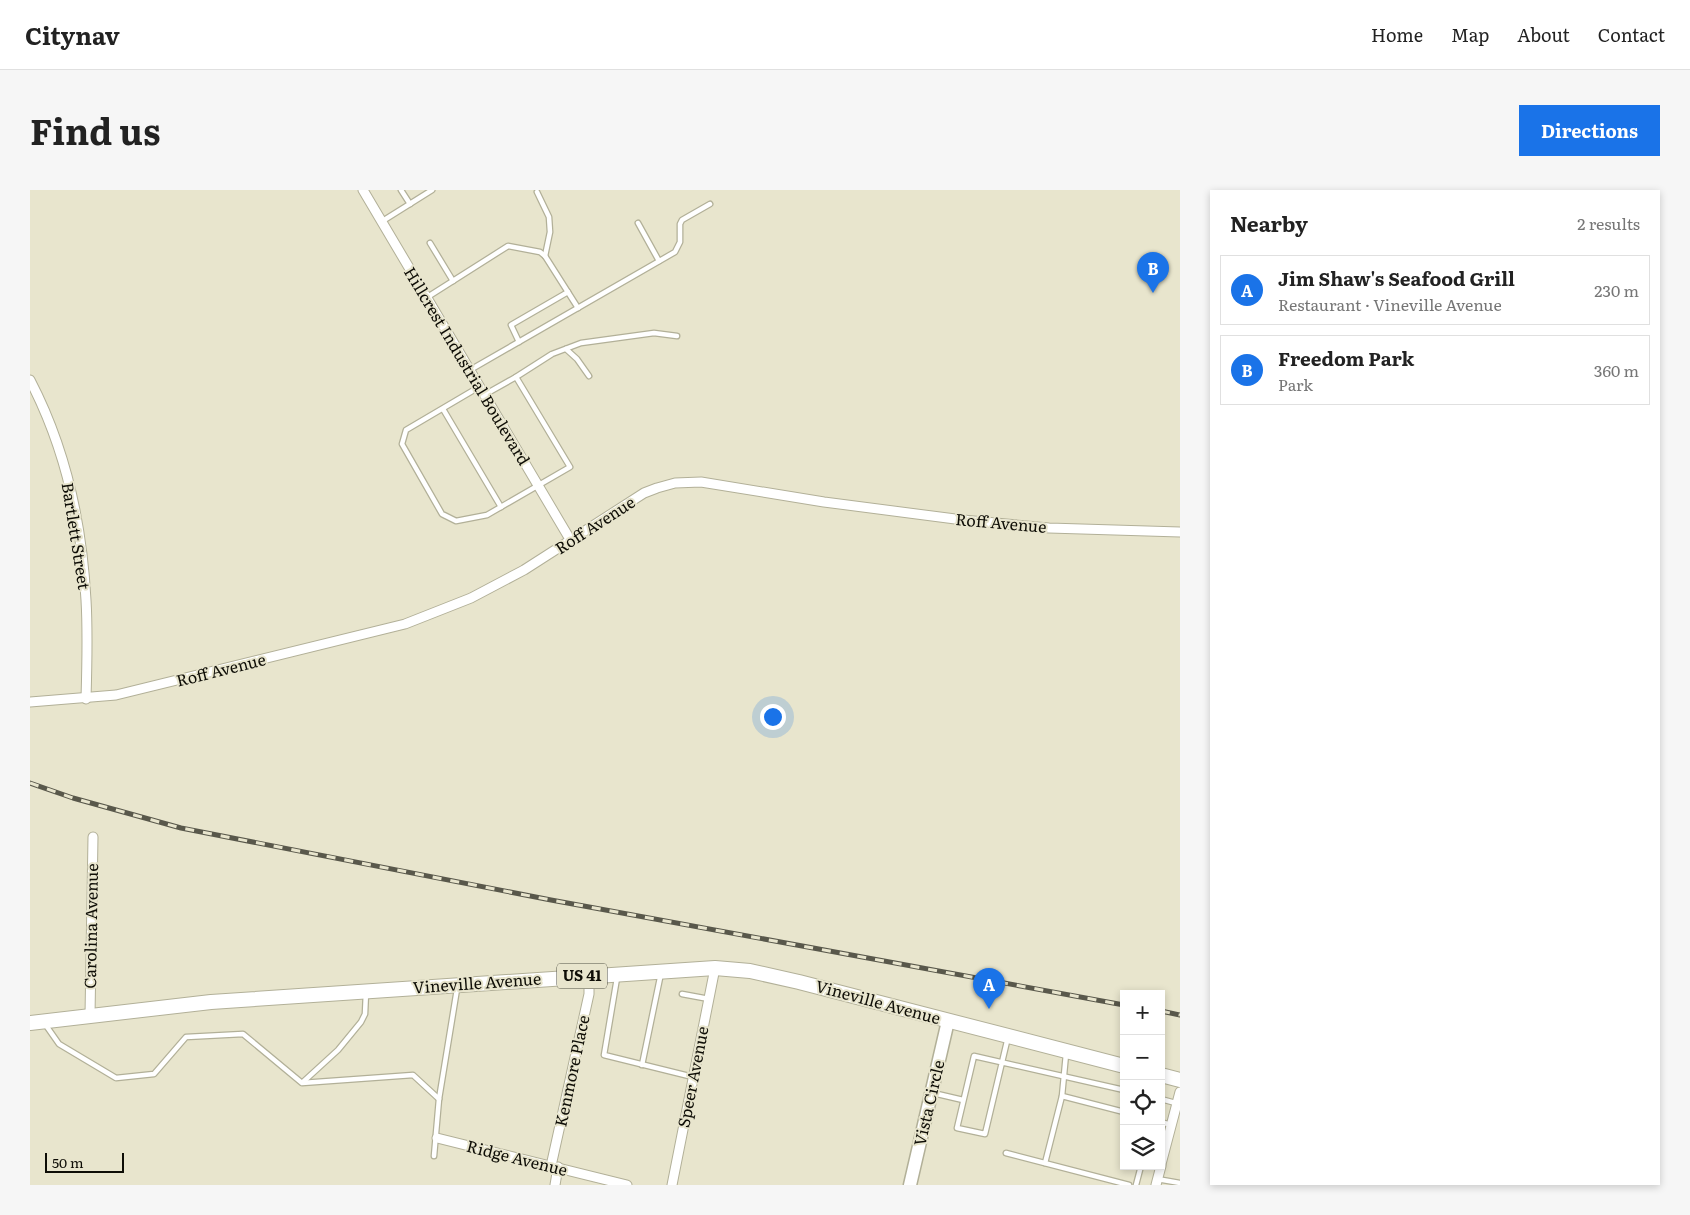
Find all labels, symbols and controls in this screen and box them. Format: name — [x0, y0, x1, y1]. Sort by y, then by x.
text: Citynav — [25, 17, 120, 52]
text: Home — [1371, 21, 1423, 48]
text: Map — [1451, 21, 1489, 48]
text: About — [1517, 21, 1570, 48]
text: Contact — [1598, 21, 1665, 48]
text: Find us — [30, 104, 160, 156]
button: Directions — [1519, 105, 1660, 156]
text: Nearby — [1230, 207, 1308, 238]
text: 2 results — [1577, 211, 1640, 235]
pin: B — [1137, 252, 1169, 293]
street label: Hillcrest Industrial Boulevard — [399, 262, 537, 469]
text: Jim Shaw's Seafood Grill — [1278, 264, 1515, 292]
text: A — [1241, 278, 1253, 302]
text: 230 m — [1594, 278, 1639, 302]
text: Restaurant · Vineville Avenue — [1278, 292, 1502, 316]
text: Freedom Park — [1278, 344, 1414, 372]
text: B — [1241, 358, 1253, 382]
text: 360 m — [1594, 358, 1639, 382]
text: Park — [1278, 372, 1313, 396]
street label: Bartlett Street — [57, 481, 97, 592]
street label: Roff Avenue — [550, 489, 639, 559]
street label: Roff Avenue — [955, 506, 1048, 538]
street label: Roff Avenue — [174, 646, 268, 692]
your location — [760, 704, 786, 730]
street label: Carolina Avenue — [77, 863, 103, 989]
road number: US 41 — [557, 964, 607, 988]
street label: Vineville Avenue — [412, 966, 542, 998]
pin: A — [973, 968, 1005, 1009]
street label: Vineville Avenue — [813, 973, 943, 1029]
map controls — [1120, 990, 1165, 1170]
button: + — [1120, 990, 1165, 1035]
street label: Kenmore Place — [547, 1013, 595, 1129]
street label: Speer Avenue — [670, 1024, 714, 1130]
button: − — [1120, 1035, 1165, 1080]
street label: Vista Circle — [907, 1057, 950, 1148]
button: locate — [1120, 1080, 1165, 1125]
button: layers — [1120, 1125, 1165, 1170]
street label: Ridge Avenue — [464, 1133, 570, 1181]
scale bar — [45, 1150, 124, 1173]
text: 50 m — [52, 1152, 84, 1172]

